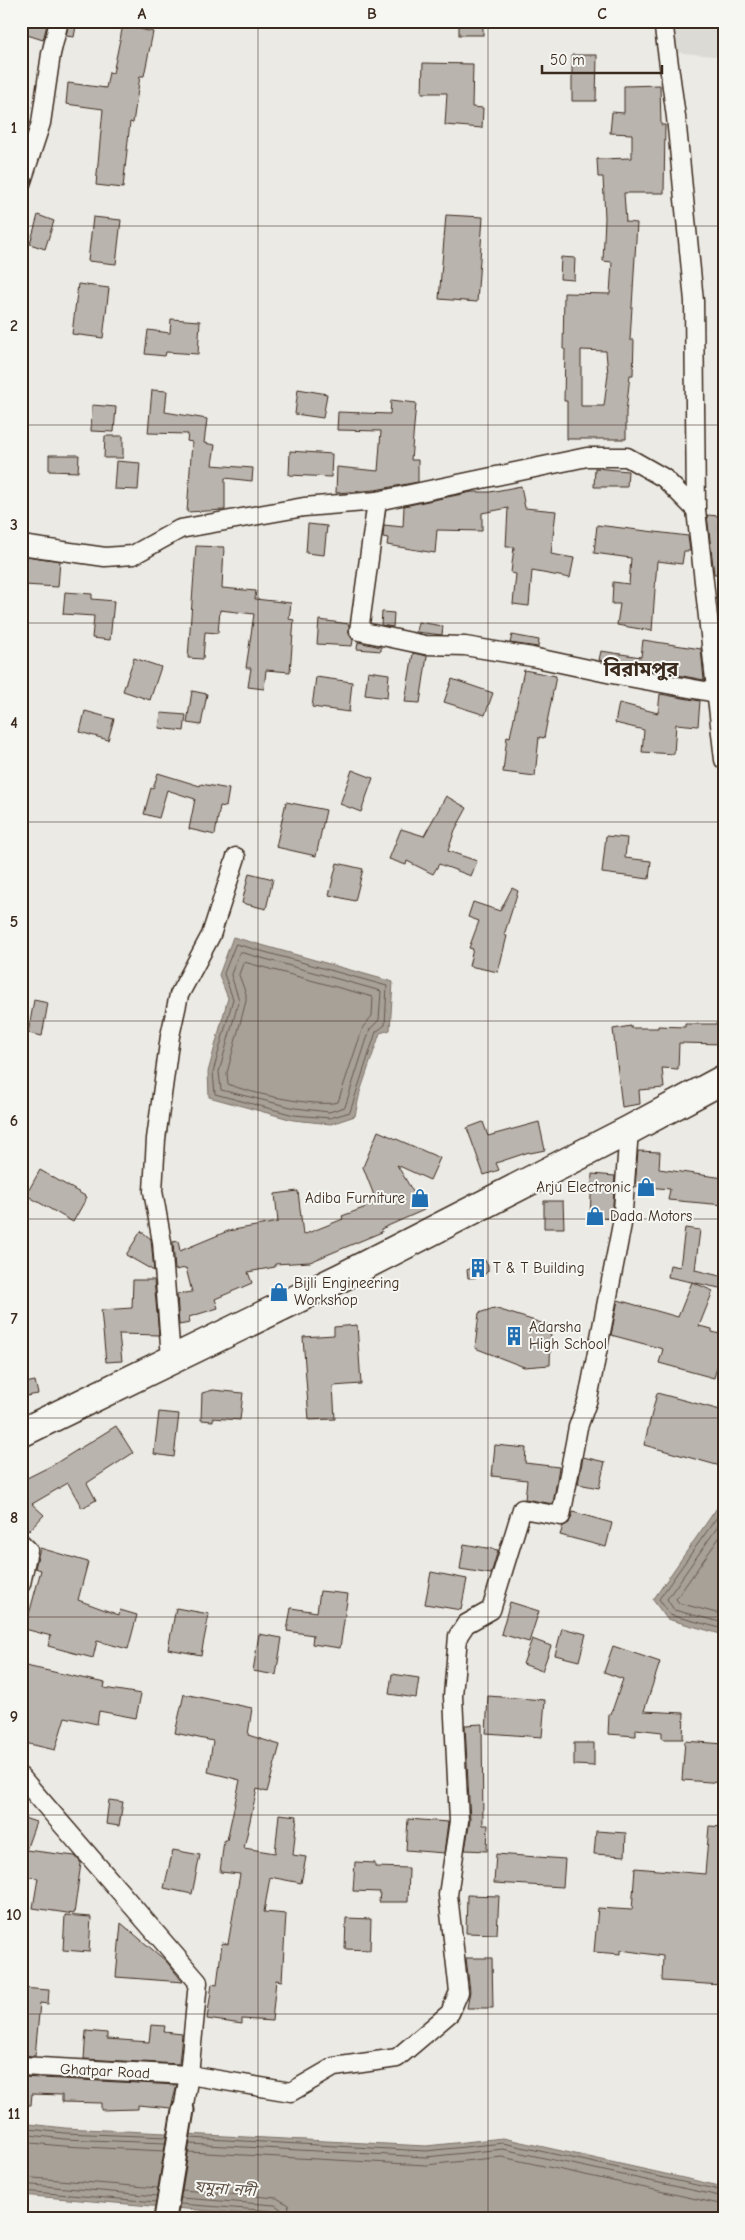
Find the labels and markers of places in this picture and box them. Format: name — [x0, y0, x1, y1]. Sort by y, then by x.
shop icon: Arju Electronic — [635, 1176, 657, 1198]
place label: Arju Electronic — [536, 1178, 631, 1196]
shop icon: Adiba Furniture — [409, 1187, 431, 1209]
place label: Adiba Furniture — [305, 1189, 405, 1207]
shop icon: Dada Motors — [584, 1205, 606, 1227]
place label: Dada Motors — [610, 1207, 692, 1225]
building icon: T & T Building — [467, 1257, 489, 1279]
place label: T & T Building — [493, 1259, 585, 1277]
place label: Bijli Engineering Workshop — [294, 1274, 400, 1309]
shop icon: Bijli Engineering Workshop — [268, 1281, 290, 1303]
place label: Adarsha High School — [529, 1318, 607, 1353]
building icon: Adarsha High School — [503, 1325, 525, 1347]

